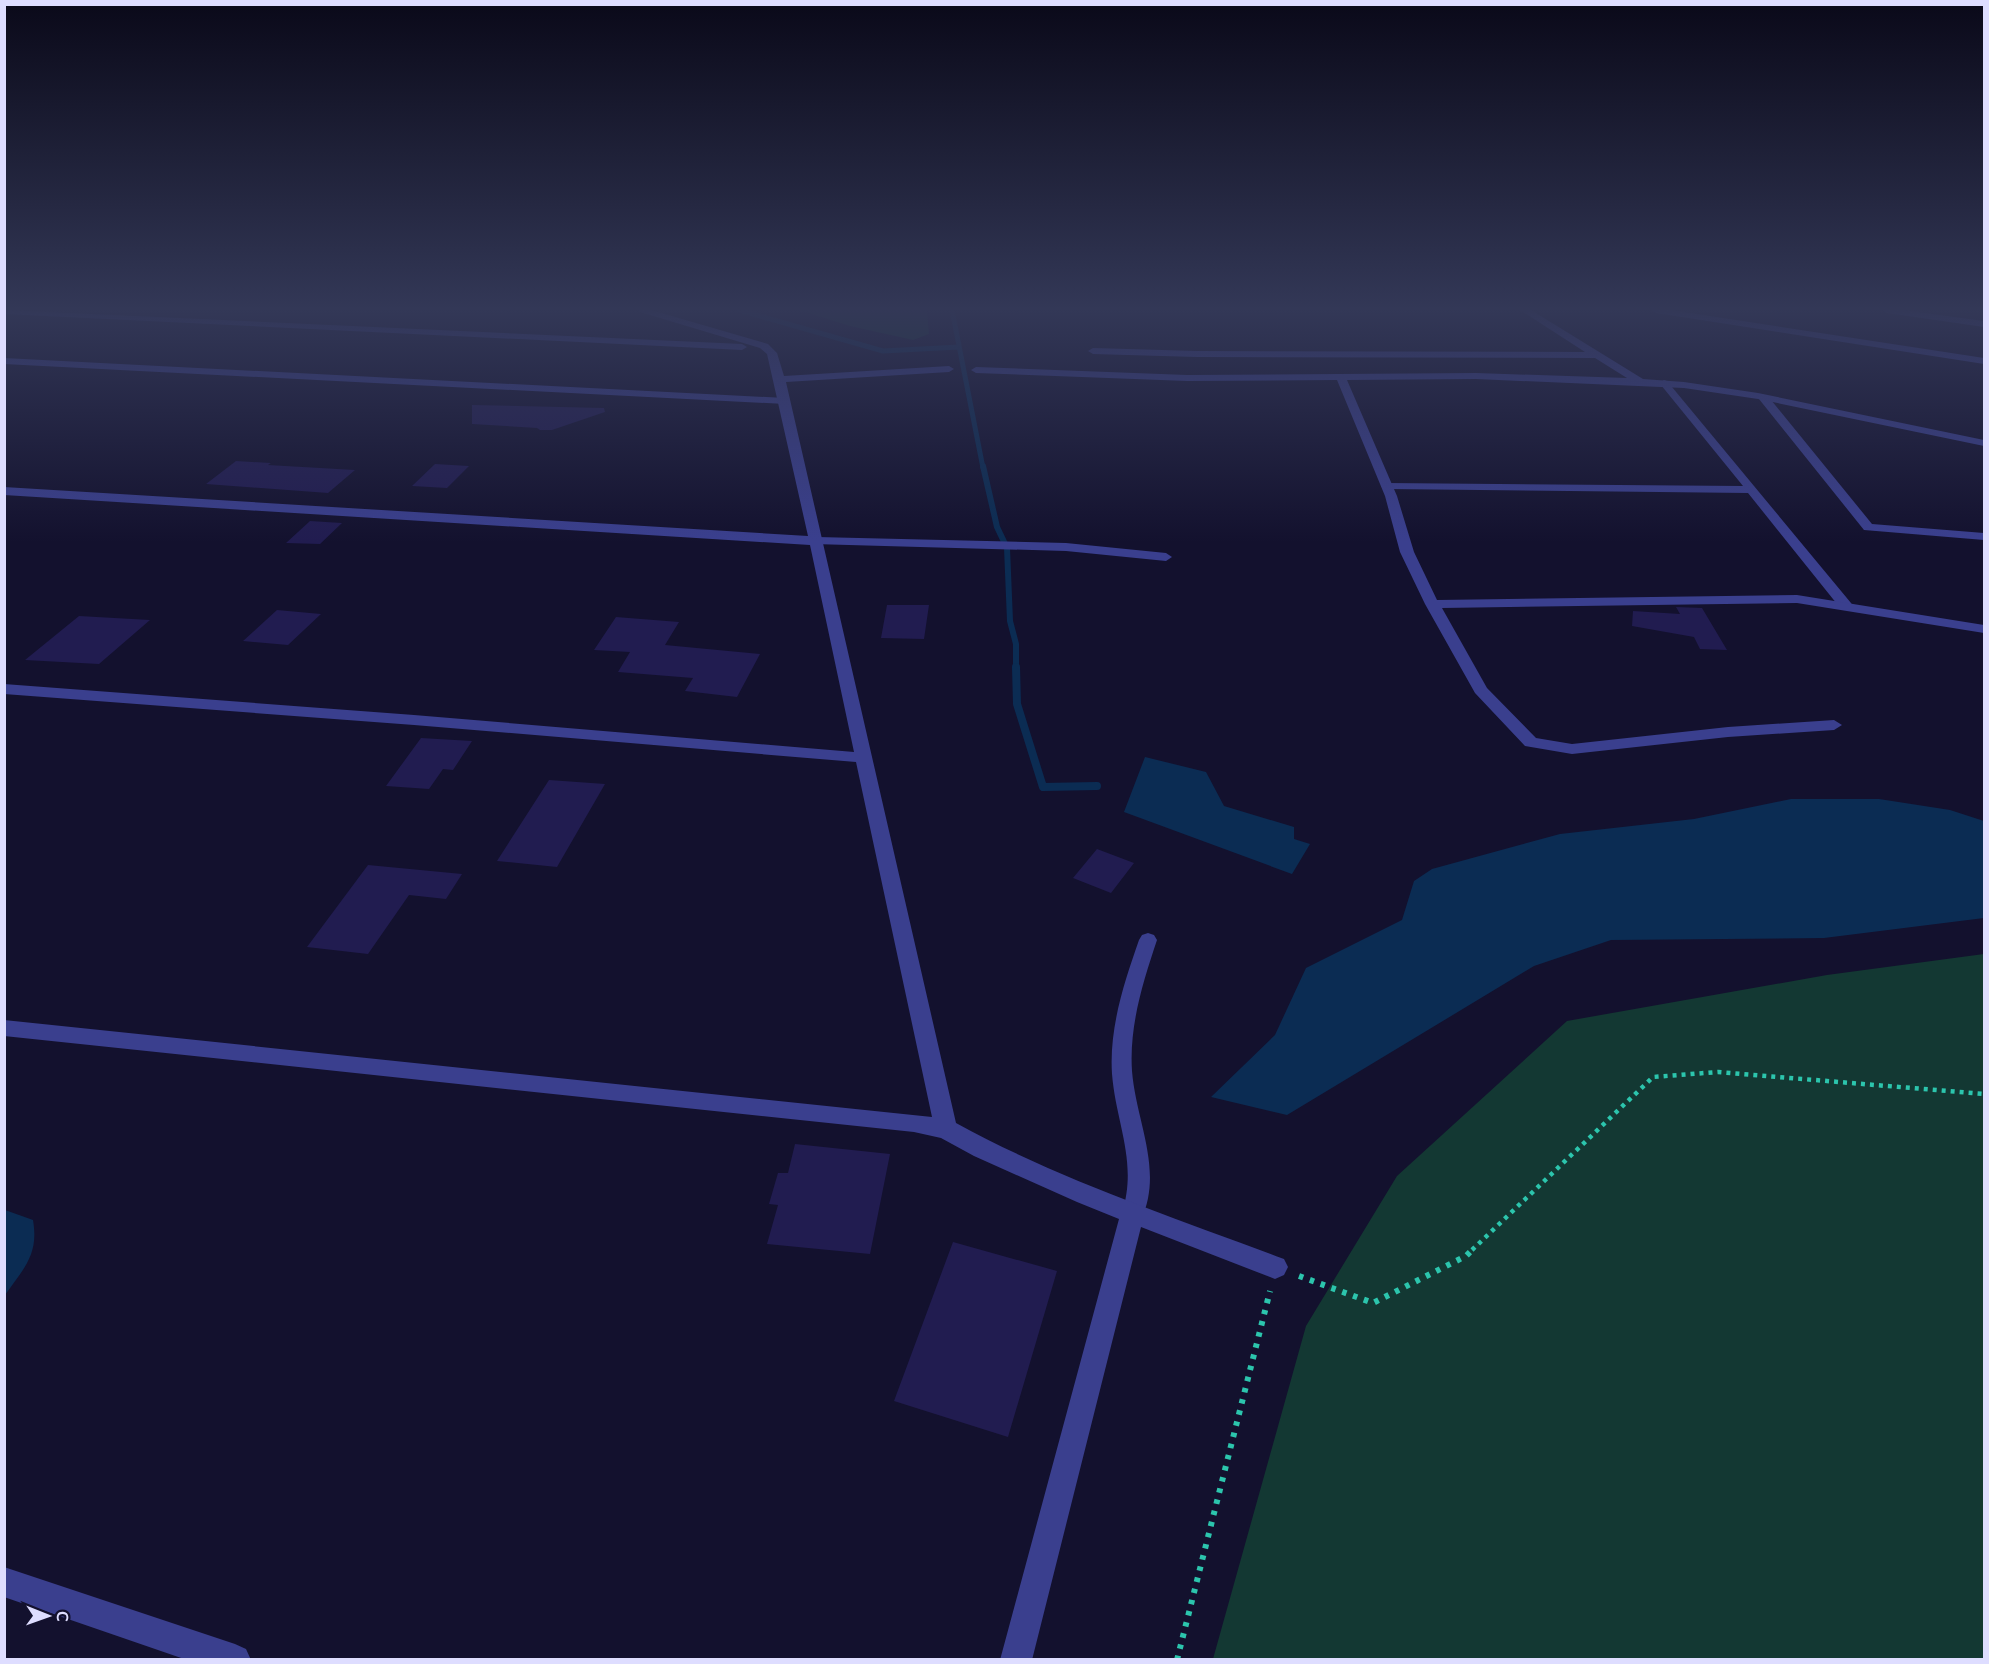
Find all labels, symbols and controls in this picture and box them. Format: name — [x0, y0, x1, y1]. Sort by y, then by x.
north arrow — [18, 1586, 78, 1646]
text: С — [51, 1611, 73, 1622]

